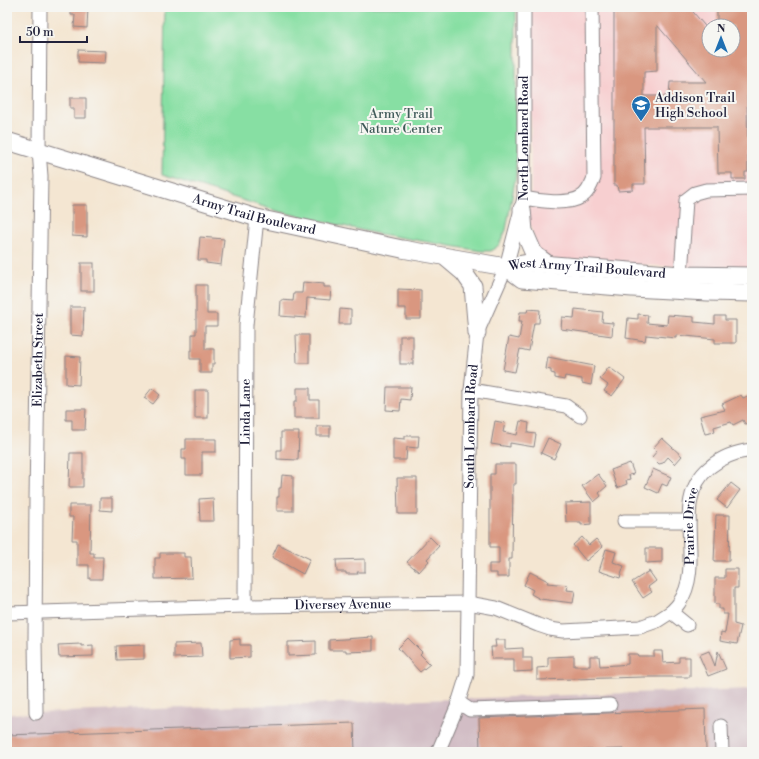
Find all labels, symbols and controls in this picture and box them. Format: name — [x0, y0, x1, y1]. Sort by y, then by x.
scale bar — [20, 18, 87, 44]
north arrow — [701, 18, 741, 58]
text: N — [717, 22, 726, 36]
text: 50 m — [26, 25, 54, 40]
street label: North Lombard Road — [516, 75, 532, 201]
place label: Addison Trail High School — [654, 90, 735, 121]
school or university icon: Addison Trail High School — [630, 94, 652, 122]
park label: Army Trail Nature Center — [360, 106, 443, 137]
street label: Army Trail Boulevard — [190, 190, 318, 238]
street label: West Army Trail Boulevard — [506, 255, 667, 282]
street label: Elizabeth Street — [29, 312, 47, 407]
street label: South Lombard Road — [462, 363, 482, 489]
street label: Linda Lane — [238, 378, 254, 445]
street label: Prairie Drive — [681, 484, 702, 565]
street label: Diversey Avenue — [294, 596, 392, 613]

